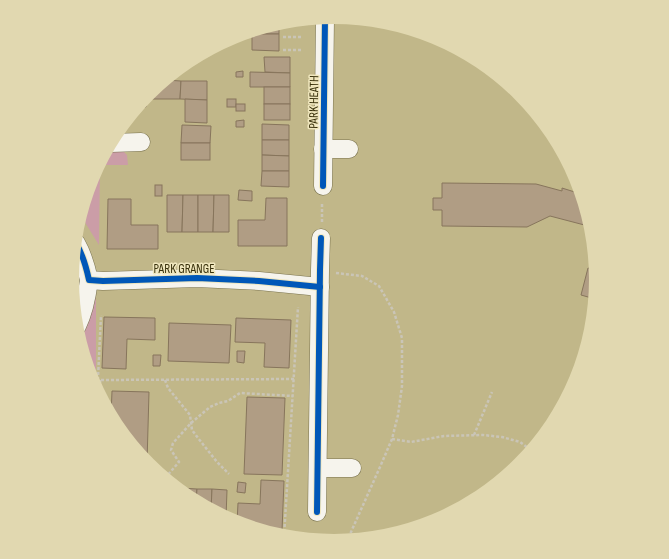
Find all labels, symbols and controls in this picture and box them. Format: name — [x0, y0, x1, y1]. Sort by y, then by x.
street label: PARK HEATH — [306, 75, 322, 129]
street label: PARK GRANGE — [153, 261, 215, 277]

